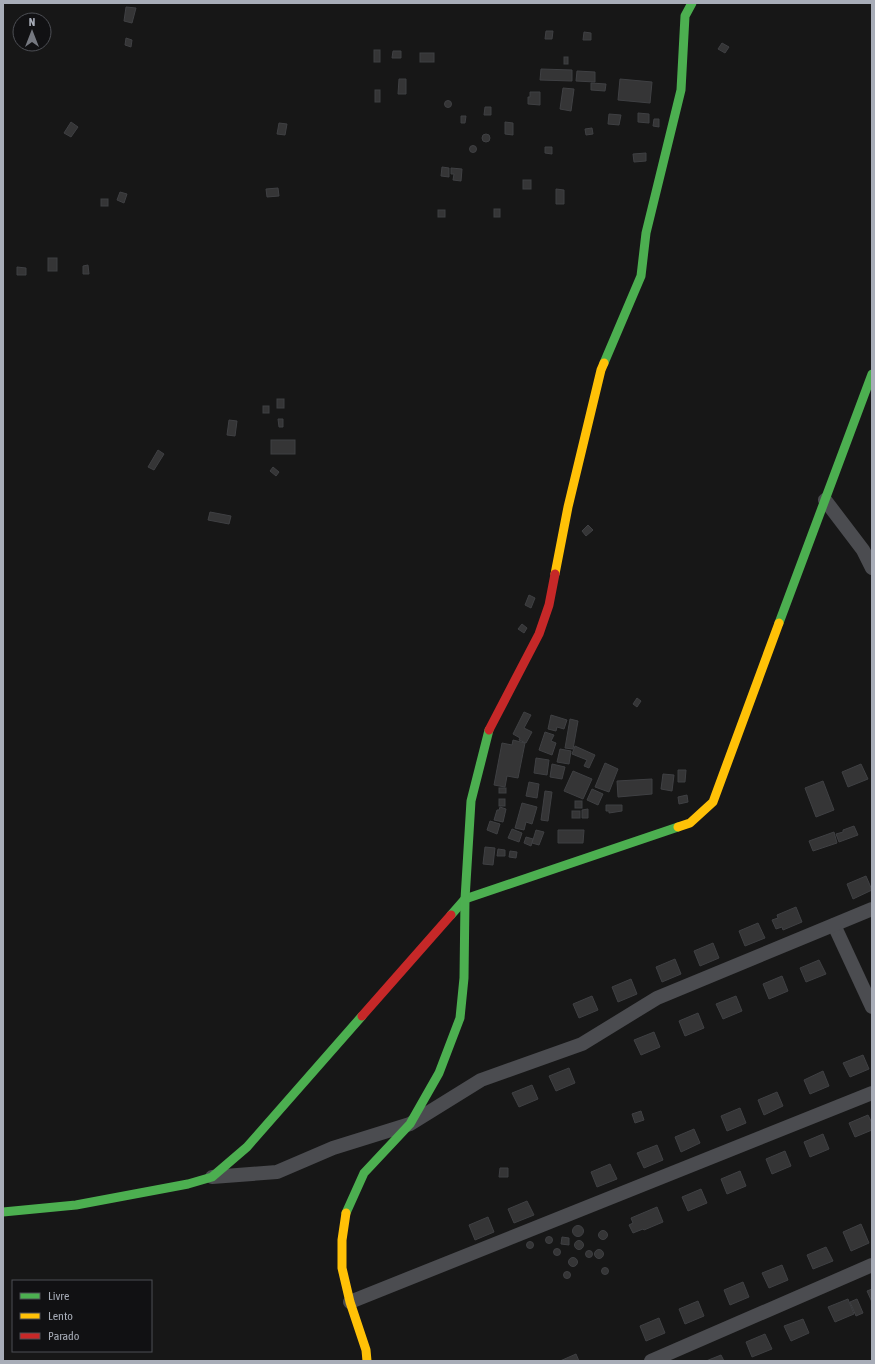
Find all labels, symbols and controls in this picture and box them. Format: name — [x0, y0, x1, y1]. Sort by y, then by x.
north arrow — [12, 12, 52, 52]
text: N — [29, 16, 35, 28]
legend — [12, 1280, 152, 1352]
text: Livre — [48, 1289, 69, 1303]
text: Lento — [48, 1309, 73, 1323]
text: Parado — [48, 1329, 80, 1343]

